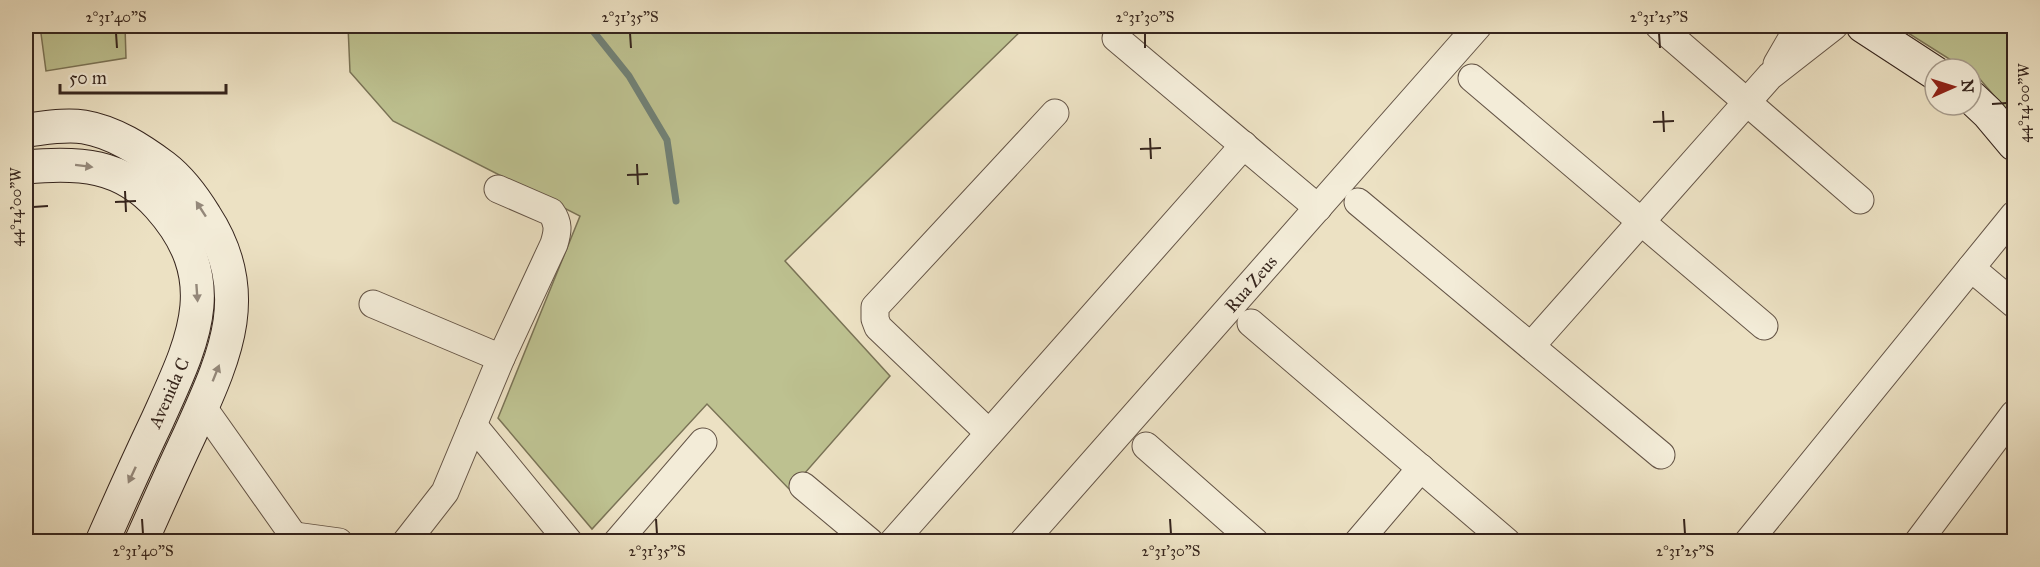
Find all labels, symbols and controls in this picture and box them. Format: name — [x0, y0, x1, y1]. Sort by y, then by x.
text: 2°31'40"S — [85, 8, 147, 26]
text: 2°31'35"S — [601, 8, 659, 26]
text: 2°31'30"S — [1116, 8, 1174, 26]
text: 2°31'25"S — [1630, 8, 1688, 26]
scale bar — [60, 57, 226, 95]
north arrow — [1923, 57, 1983, 117]
text: 44°14'00"W — [2015, 63, 2033, 142]
text: 50 m — [69, 67, 107, 89]
text: N — [1958, 79, 1977, 94]
one-way arrow — [74, 161, 93, 170]
text: 44°14'00"W — [7, 167, 25, 246]
one-way arrow — [195, 202, 207, 218]
street label: Rua Zeus — [1220, 251, 1282, 317]
one-way arrow — [192, 284, 202, 303]
street label: Avenida C — [143, 354, 194, 433]
one-way arrow — [212, 364, 221, 382]
one-way arrow — [128, 466, 137, 483]
text: 2°31'40"S — [112, 542, 174, 560]
text: 2°31'35"S — [628, 542, 686, 560]
text: 2°31'30"S — [1142, 542, 1200, 560]
text: 2°31'25"S — [1656, 542, 1714, 560]

